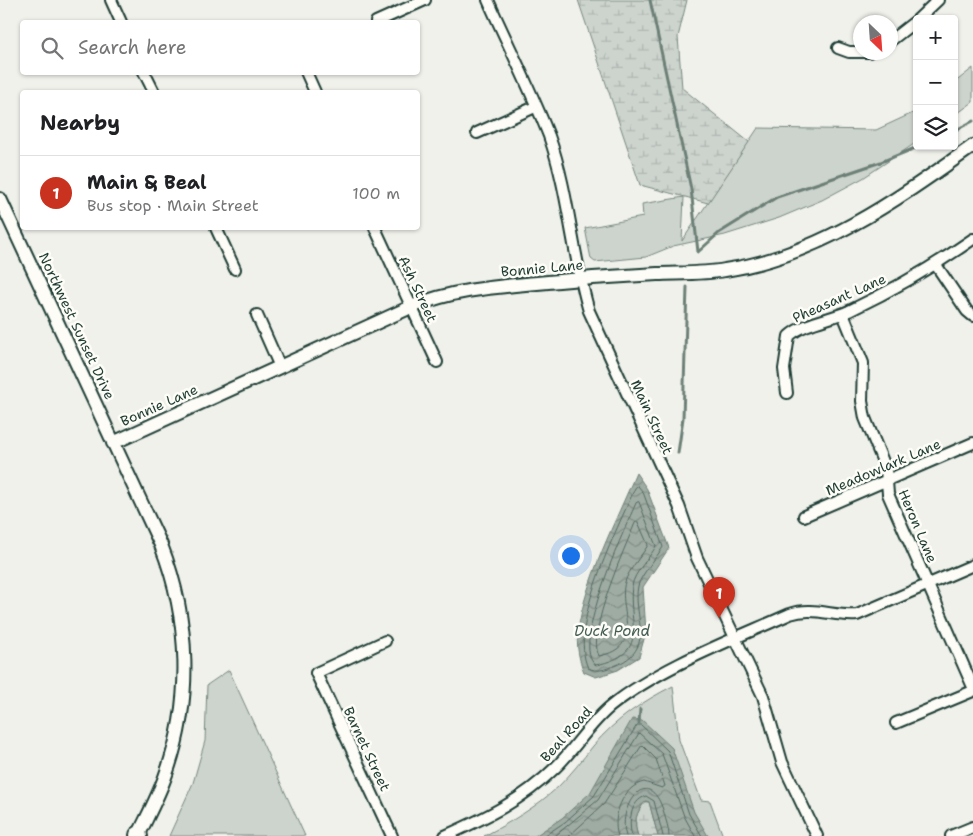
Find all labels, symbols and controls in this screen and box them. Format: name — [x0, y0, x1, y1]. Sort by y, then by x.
north arrow — [853, 15, 898, 60]
map controls — [913, 15, 958, 150]
button: + — [913, 15, 958, 60]
search box — [20, 20, 420, 75]
icon: search — [38, 34, 66, 62]
text: Search here — [78, 35, 187, 60]
button: − — [913, 60, 958, 105]
button: layers — [913, 105, 958, 150]
text: Nearby — [40, 109, 120, 137]
text: Main & Beal — [87, 170, 206, 195]
text: 1 — [52, 183, 60, 204]
text: 100 m — [352, 183, 400, 204]
text: Bus stop · Main Street — [87, 195, 259, 216]
street label: Northwest Sunset Drive — [35, 250, 119, 403]
street label: Ash Street — [395, 253, 441, 325]
street label: Bonnie Lane — [500, 255, 584, 281]
street label: Pheasant Lane — [789, 269, 889, 327]
street label: Main Street — [627, 377, 677, 457]
street label: Bonnie Lane — [118, 380, 201, 430]
street label: Meadowlark Lane — [823, 435, 943, 499]
street label: Heron Lane — [894, 487, 942, 566]
your location — [558, 543, 584, 569]
pin: 1 — [703, 577, 735, 618]
water label: Duck Pond — [574, 621, 651, 641]
street label: Beal Road — [536, 702, 596, 766]
street label: Barnet Street — [340, 704, 394, 794]

